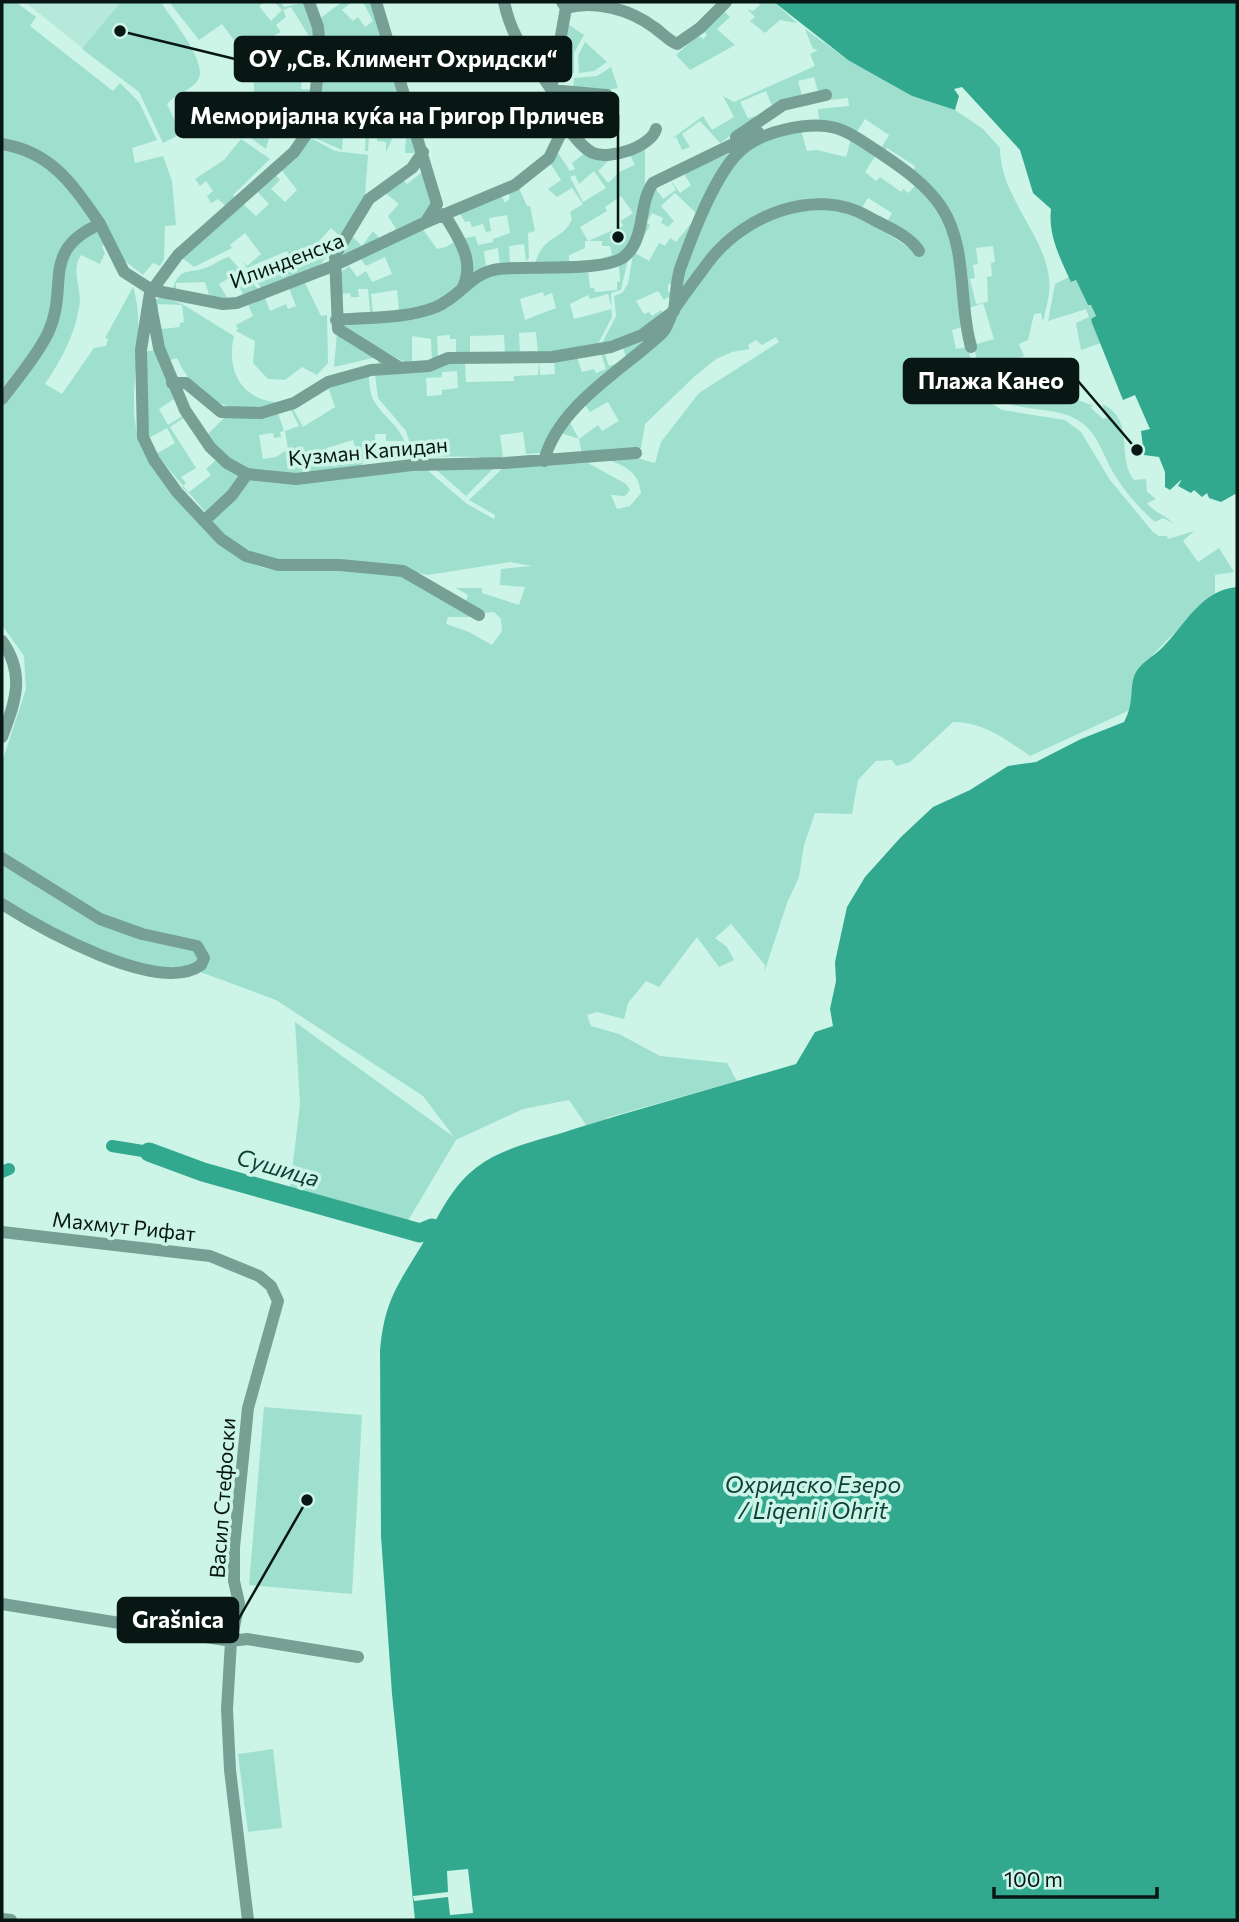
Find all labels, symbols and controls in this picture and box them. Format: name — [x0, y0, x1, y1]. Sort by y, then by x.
callout: ОУ „Св. Климент Охридски“ — [235, 37, 571, 81]
text: ОУ „Св. Климент Охридски“ — [249, 44, 558, 72]
callout: Меморијална куќа на Григор Прличев — [176, 93, 618, 137]
text: Меморијална куќа на Григор Прличев — [190, 101, 604, 129]
street label: Илинденска — [226, 226, 347, 293]
callout: Плажа Канео — [904, 359, 1078, 403]
text: Плажа Канео — [918, 366, 1064, 394]
street label: Кузман Капидан — [287, 431, 449, 470]
water label: Сушица — [234, 1142, 323, 1192]
street label: Махмут Рифат — [51, 1206, 197, 1245]
street label: Васил Стефоски — [203, 1417, 240, 1579]
water label: Охридско Езеро / Liqeni i Ohrit — [725, 1470, 901, 1524]
callout: Grašnica — [118, 1598, 238, 1642]
text: Grašnica — [132, 1605, 224, 1633]
scale bar — [994, 1856, 1157, 1900]
text: 100 m — [1004, 1866, 1063, 1891]

